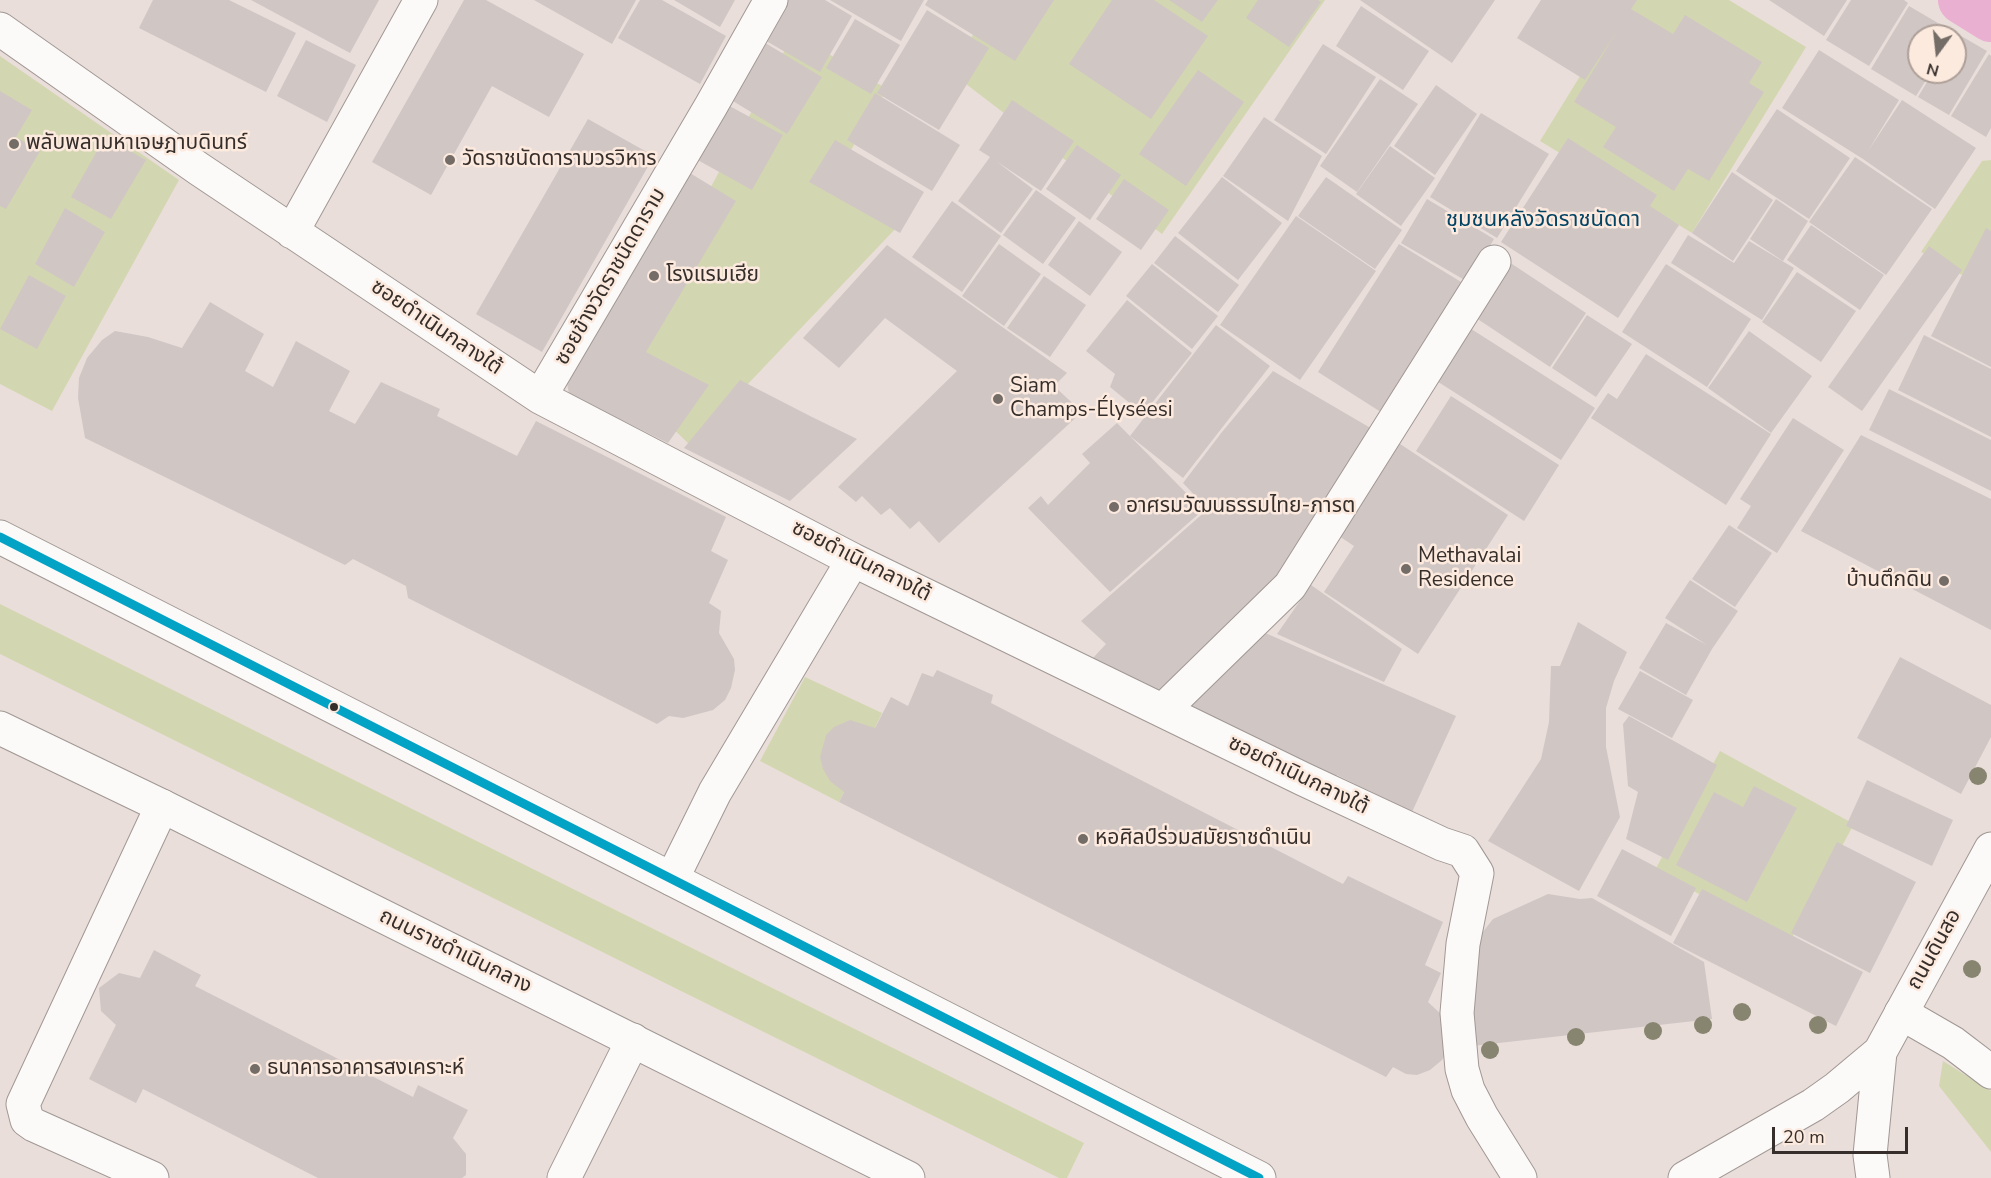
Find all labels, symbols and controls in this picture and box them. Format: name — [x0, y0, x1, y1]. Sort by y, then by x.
north arrow — [1907, 24, 1967, 84]
text: N — [1924, 57, 1941, 82]
place label: พลับพลามหาเจษฎาบดินทร์ — [26, 131, 247, 157]
marker: พลับพลามหาเจษฎาบดินทร์ — [7, 137, 21, 151]
place label: วัดราชนัดดารามวรวิหาร — [462, 147, 657, 173]
marker: วัดราชนัดดารามวรวิหาร — [443, 153, 457, 167]
street label: ซอยข้างวัดราชนัดดาราม — [550, 184, 672, 370]
district label: ชุมชนหลังวัดราชนัดดา — [1446, 208, 1640, 234]
place label: โรงแรมเฮีย — [666, 263, 759, 289]
marker: โรงแรมเฮีย — [647, 269, 661, 283]
street label: ซอยดำเนินกลางใต้ — [365, 275, 507, 381]
place label: Siam Champs-Élyséesi — [1010, 374, 1173, 424]
marker: Siam Champs-Élyséesi — [991, 392, 1005, 406]
place label: อาศรมวัฒนธรรมไทย-ภารต — [1126, 494, 1355, 520]
marker: อาศรมวัฒนธรรมไทย-ภารต — [1107, 500, 1121, 514]
street label: ซอยดำเนินกลางใต้ — [787, 516, 935, 608]
place label: Methavalai Residence — [1418, 544, 1521, 594]
marker: Methavalai Residence — [1399, 562, 1413, 576]
place label: บ้านตึกดิน — [1846, 568, 1932, 594]
marker: บ้านตึกดิน — [1937, 574, 1951, 588]
unlabelled marker — [328, 701, 340, 713]
street label: ซอยดำเนินกลางใต้ — [1224, 731, 1372, 821]
place label: หอศิลป์ร่วมสมัยราชดำเนิน — [1095, 826, 1312, 852]
marker: หอศิลป์ร่วมสมัยราชดำเนิน — [1076, 832, 1090, 846]
street label: ถนนราชดำเนินกลาง — [375, 904, 535, 1000]
street label: ถนนดินสอ — [1903, 905, 1967, 995]
place label: ธนาคารอาคารสงเคราะห์ — [267, 1056, 464, 1082]
marker: ธนาคารอาคารสงเคราะห์ — [248, 1062, 262, 1076]
scale bar — [1775, 1115, 1912, 1153]
text: 20 m — [1783, 1125, 1825, 1149]

